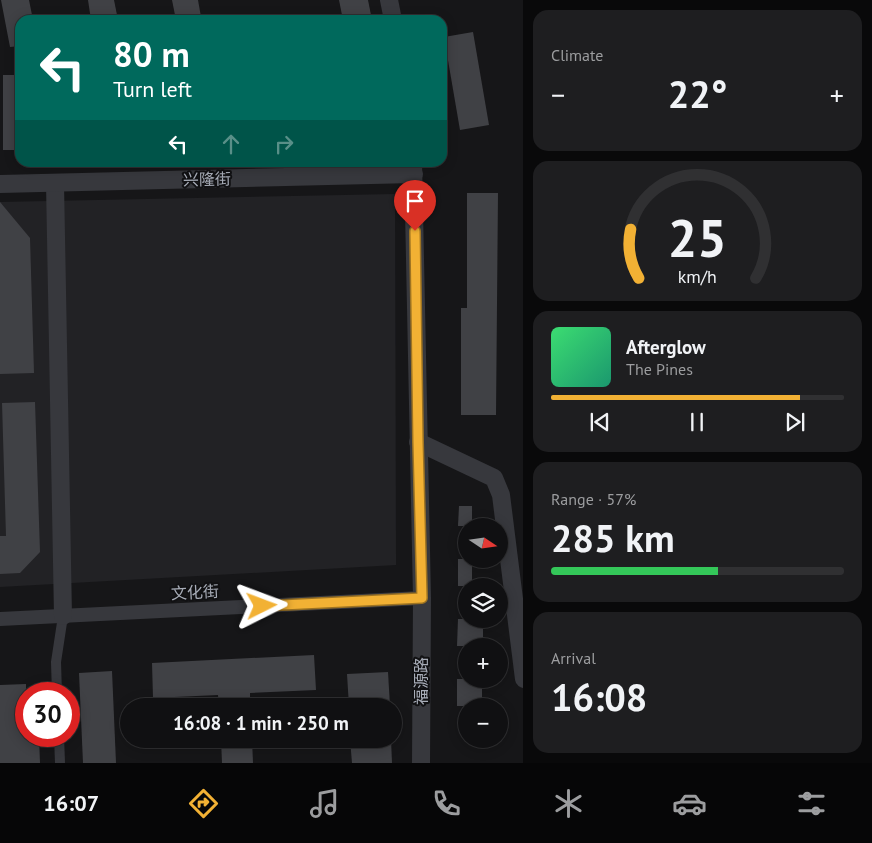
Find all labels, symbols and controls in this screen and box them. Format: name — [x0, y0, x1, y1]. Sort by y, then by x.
text: 80 m — [113, 31, 190, 77]
icon: left — [30, 35, 95, 100]
text: Climate — [551, 45, 603, 65]
text: 22° — [668, 69, 727, 118]
text: Turn left — [113, 75, 192, 103]
text: − — [551, 76, 565, 113]
text: + — [830, 76, 844, 113]
icon: left — [164, 130, 192, 158]
icon: ahead — [217, 130, 245, 158]
icon: right — [270, 130, 298, 158]
street label: 兴隆街 — [183, 169, 231, 189]
pin — [394, 180, 436, 231]
icon: arrive — [401, 187, 429, 215]
text: 25 — [668, 204, 727, 271]
text: km/h — [678, 265, 717, 288]
text: Afterglow — [626, 335, 706, 359]
text: The Pines — [626, 359, 693, 379]
icon: previous — [586, 408, 614, 436]
icon: pause — [683, 408, 711, 436]
icon: next — [781, 408, 809, 436]
text: Range · 57% — [551, 489, 636, 509]
text: 285 km — [551, 513, 675, 562]
north arrow — [458, 518, 508, 568]
map controls — [458, 518, 508, 748]
button: layers — [458, 578, 508, 628]
position arrow — [235, 579, 287, 631]
street label: 文化街 — [171, 581, 219, 603]
button: + — [458, 638, 508, 688]
text: Arrival — [551, 648, 596, 668]
street label: 福源路 — [411, 657, 431, 705]
text: 16:08 — [551, 672, 647, 721]
speed limit sign: 30 — [15, 682, 80, 747]
button: − — [458, 698, 508, 748]
text: 16:08 · 1 min · 250 m — [173, 711, 349, 735]
icon: directions — [186, 786, 221, 821]
icon: music — [307, 786, 342, 821]
icon: phone — [429, 786, 464, 821]
icon: climate — [551, 786, 586, 821]
icon: car — [672, 786, 707, 821]
icon: filters — [794, 786, 829, 821]
text: 16:07 — [43, 789, 99, 817]

